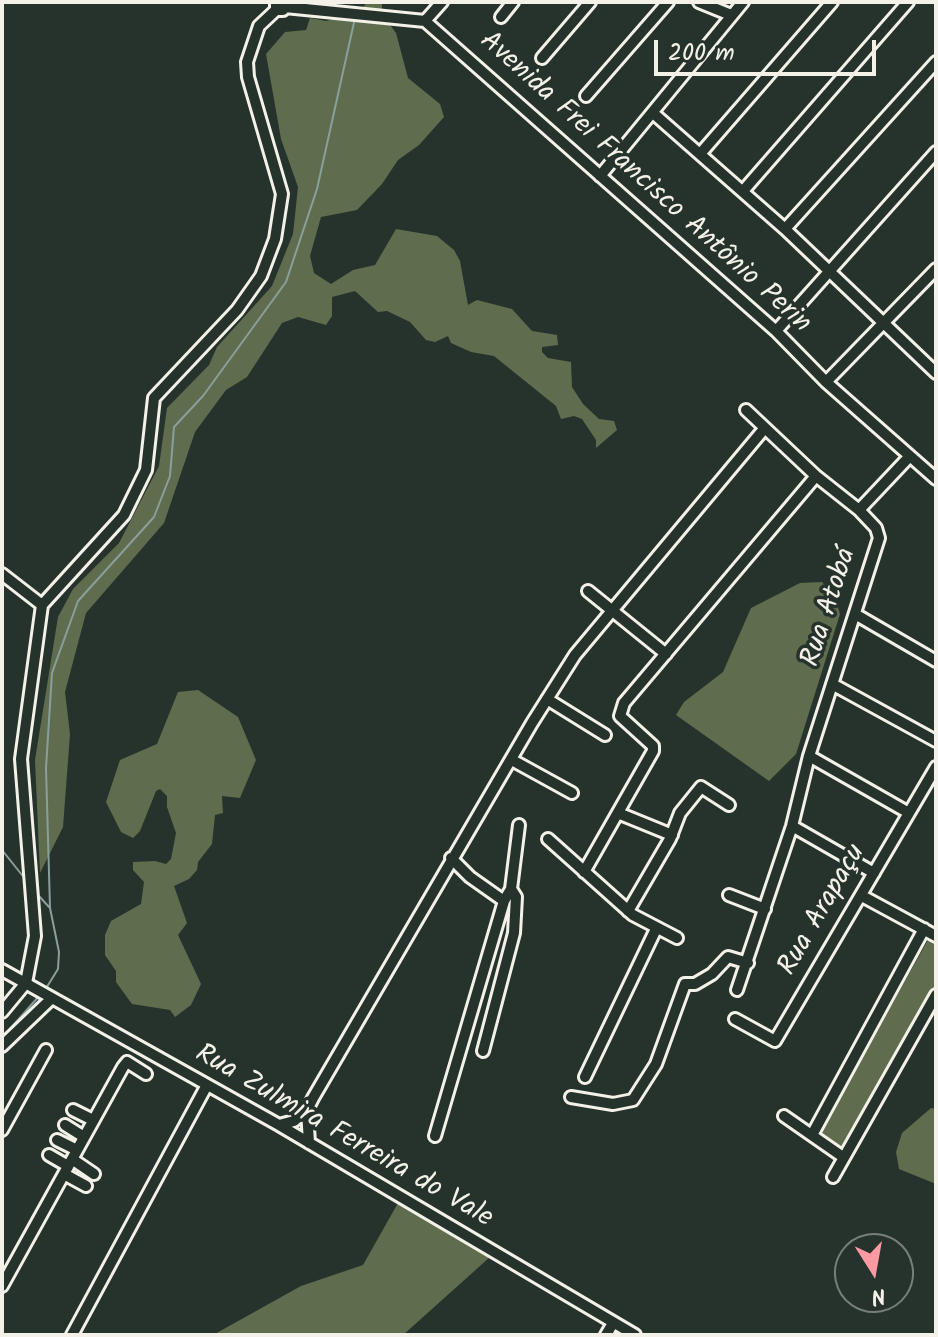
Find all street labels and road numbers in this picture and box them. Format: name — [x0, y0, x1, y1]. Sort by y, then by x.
street label: Avenida Frei Francisco Antônio Perin — [471, 26, 817, 342]
street label: Rua Atobá — [796, 544, 866, 672]
street label: Rua Arapaçu — [773, 839, 875, 983]
street label: Rua Zulmira Ferreira do Vale — [188, 1039, 498, 1237]

